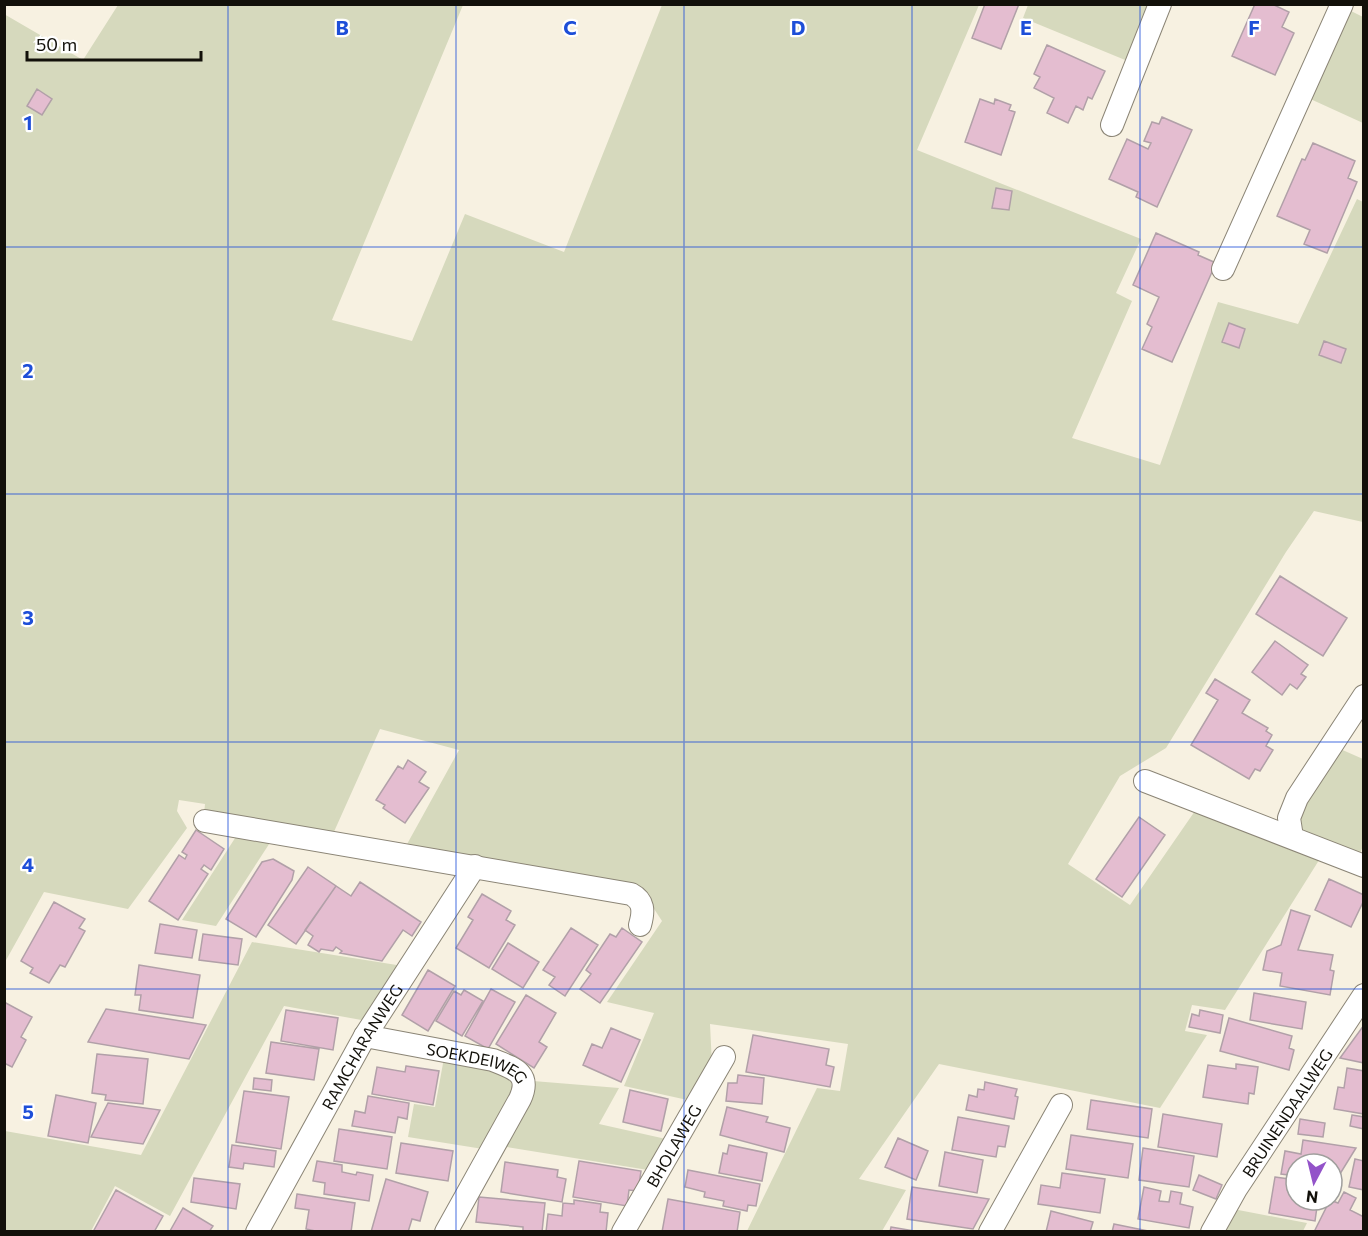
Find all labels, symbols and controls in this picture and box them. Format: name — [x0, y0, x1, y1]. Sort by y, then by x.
text: B — [335, 15, 349, 39]
text: C — [563, 15, 577, 39]
text: D — [791, 15, 805, 39]
text: E — [1020, 15, 1032, 39]
text: F — [1248, 15, 1260, 39]
scale bar — [27, 24, 201, 62]
text: 50 m — [36, 33, 77, 55]
text: 1 — [23, 110, 33, 134]
text: 2 — [22, 358, 34, 382]
text: 3 — [22, 605, 34, 629]
text: 4 — [22, 852, 34, 876]
street label: RAMCHARANWEG — [317, 980, 406, 1112]
street label: SOEKDEIWEG — [425, 1038, 532, 1086]
street label: BRUINENDAALWEG — [1237, 1045, 1336, 1180]
text: 5 — [22, 1099, 34, 1123]
street label: BHOLAWEG — [642, 1101, 704, 1190]
north arrow — [1284, 1152, 1344, 1212]
text: N — [1305, 1187, 1319, 1208]

